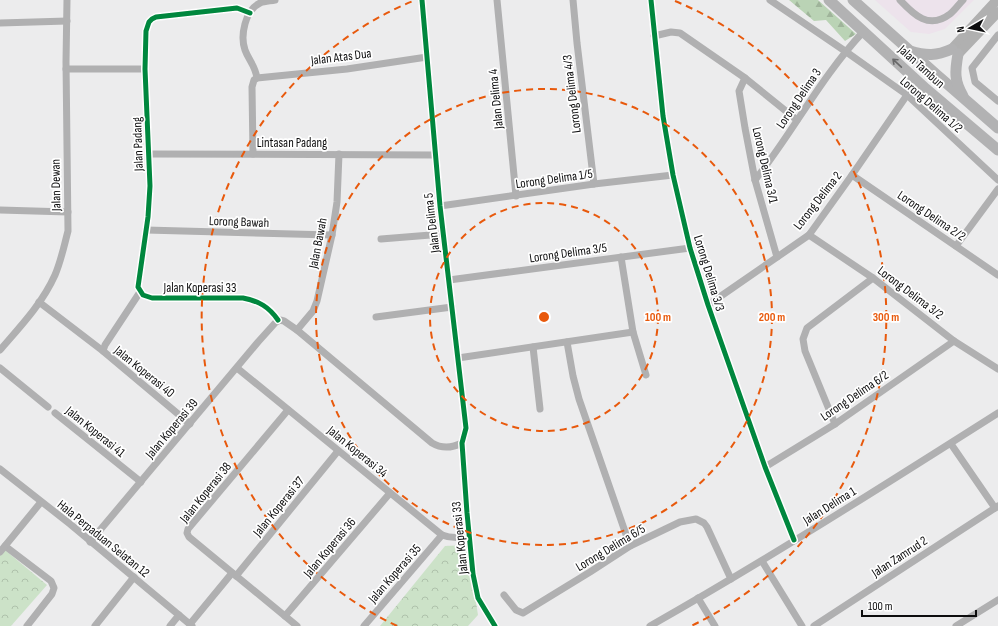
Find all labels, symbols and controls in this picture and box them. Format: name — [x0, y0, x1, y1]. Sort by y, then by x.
north arrow — [950, 8, 990, 48]
text: N — [954, 25, 967, 33]
street label: Jalan Tambun — [894, 41, 948, 92]
street label: Jalan Atas Dua — [309, 45, 372, 69]
street label: Lorong Delima 4/3 — [559, 54, 585, 134]
one-way arrow — [893, 59, 903, 68]
street label: Lorong Delima 3 — [773, 65, 825, 132]
street label: Jalan Delima 4 — [485, 68, 507, 131]
street label: Lorong Delima 1/2 — [897, 73, 966, 136]
street label: Jalan Padang — [129, 117, 147, 172]
street label: Lorong Delima 3/1 — [748, 126, 782, 205]
street label: Lintasan Padang — [257, 135, 327, 151]
street label: Jalan Dewan — [48, 159, 64, 212]
street label: Lorong Delima 1/5 — [515, 166, 594, 192]
street label: Lorong Delima 2 — [790, 168, 845, 233]
street label: Lorong Delima 2/2 — [894, 187, 969, 244]
street label: Jalan Delima 5 — [420, 192, 444, 255]
street label: Lorong Bawah — [209, 213, 269, 231]
street label: Jalan Bawah — [305, 217, 331, 271]
street label: Lorong Delima 3/3 — [690, 233, 728, 313]
street label: Lorong Delima 3/5 — [528, 240, 608, 266]
street label: Lorong Delima 3/2 — [874, 263, 947, 323]
street label: Jalan Koperasi 33 — [163, 280, 236, 296]
centre of rings — [537, 310, 551, 324]
text: 100 m — [645, 310, 671, 325]
text: 200 m — [759, 310, 785, 325]
text: 300 m — [873, 310, 899, 325]
street label: Jalan Koperasi 40 — [110, 342, 178, 401]
street label: Lorong Delima 6/2 — [817, 367, 892, 424]
street label: Jalan Koperasi 39 — [141, 395, 202, 463]
street label: Jalan Koperasi 41 — [62, 402, 129, 461]
street label: Jalan Koperasi 34 — [323, 422, 391, 481]
street label: Jalan Koperasi 38 — [176, 459, 235, 527]
street label: Jalan Koperasi 37 — [249, 473, 308, 541]
street label: Jalan Delima 1 — [799, 483, 859, 529]
street label: Hala Perpaduan Selatan 12 — [54, 497, 153, 581]
street label: Jalan Koperasi 33 — [448, 501, 472, 576]
street label: Jalan Koperasi 36 — [299, 514, 360, 582]
street label: Lorong Delima 6/5 — [573, 521, 648, 575]
street label: Jalan Zamrud 2 — [868, 533, 930, 581]
street label: Jalan Koperasi 35 — [364, 541, 425, 607]
scale bar — [862, 592, 976, 618]
text: 100 m — [868, 599, 893, 614]

